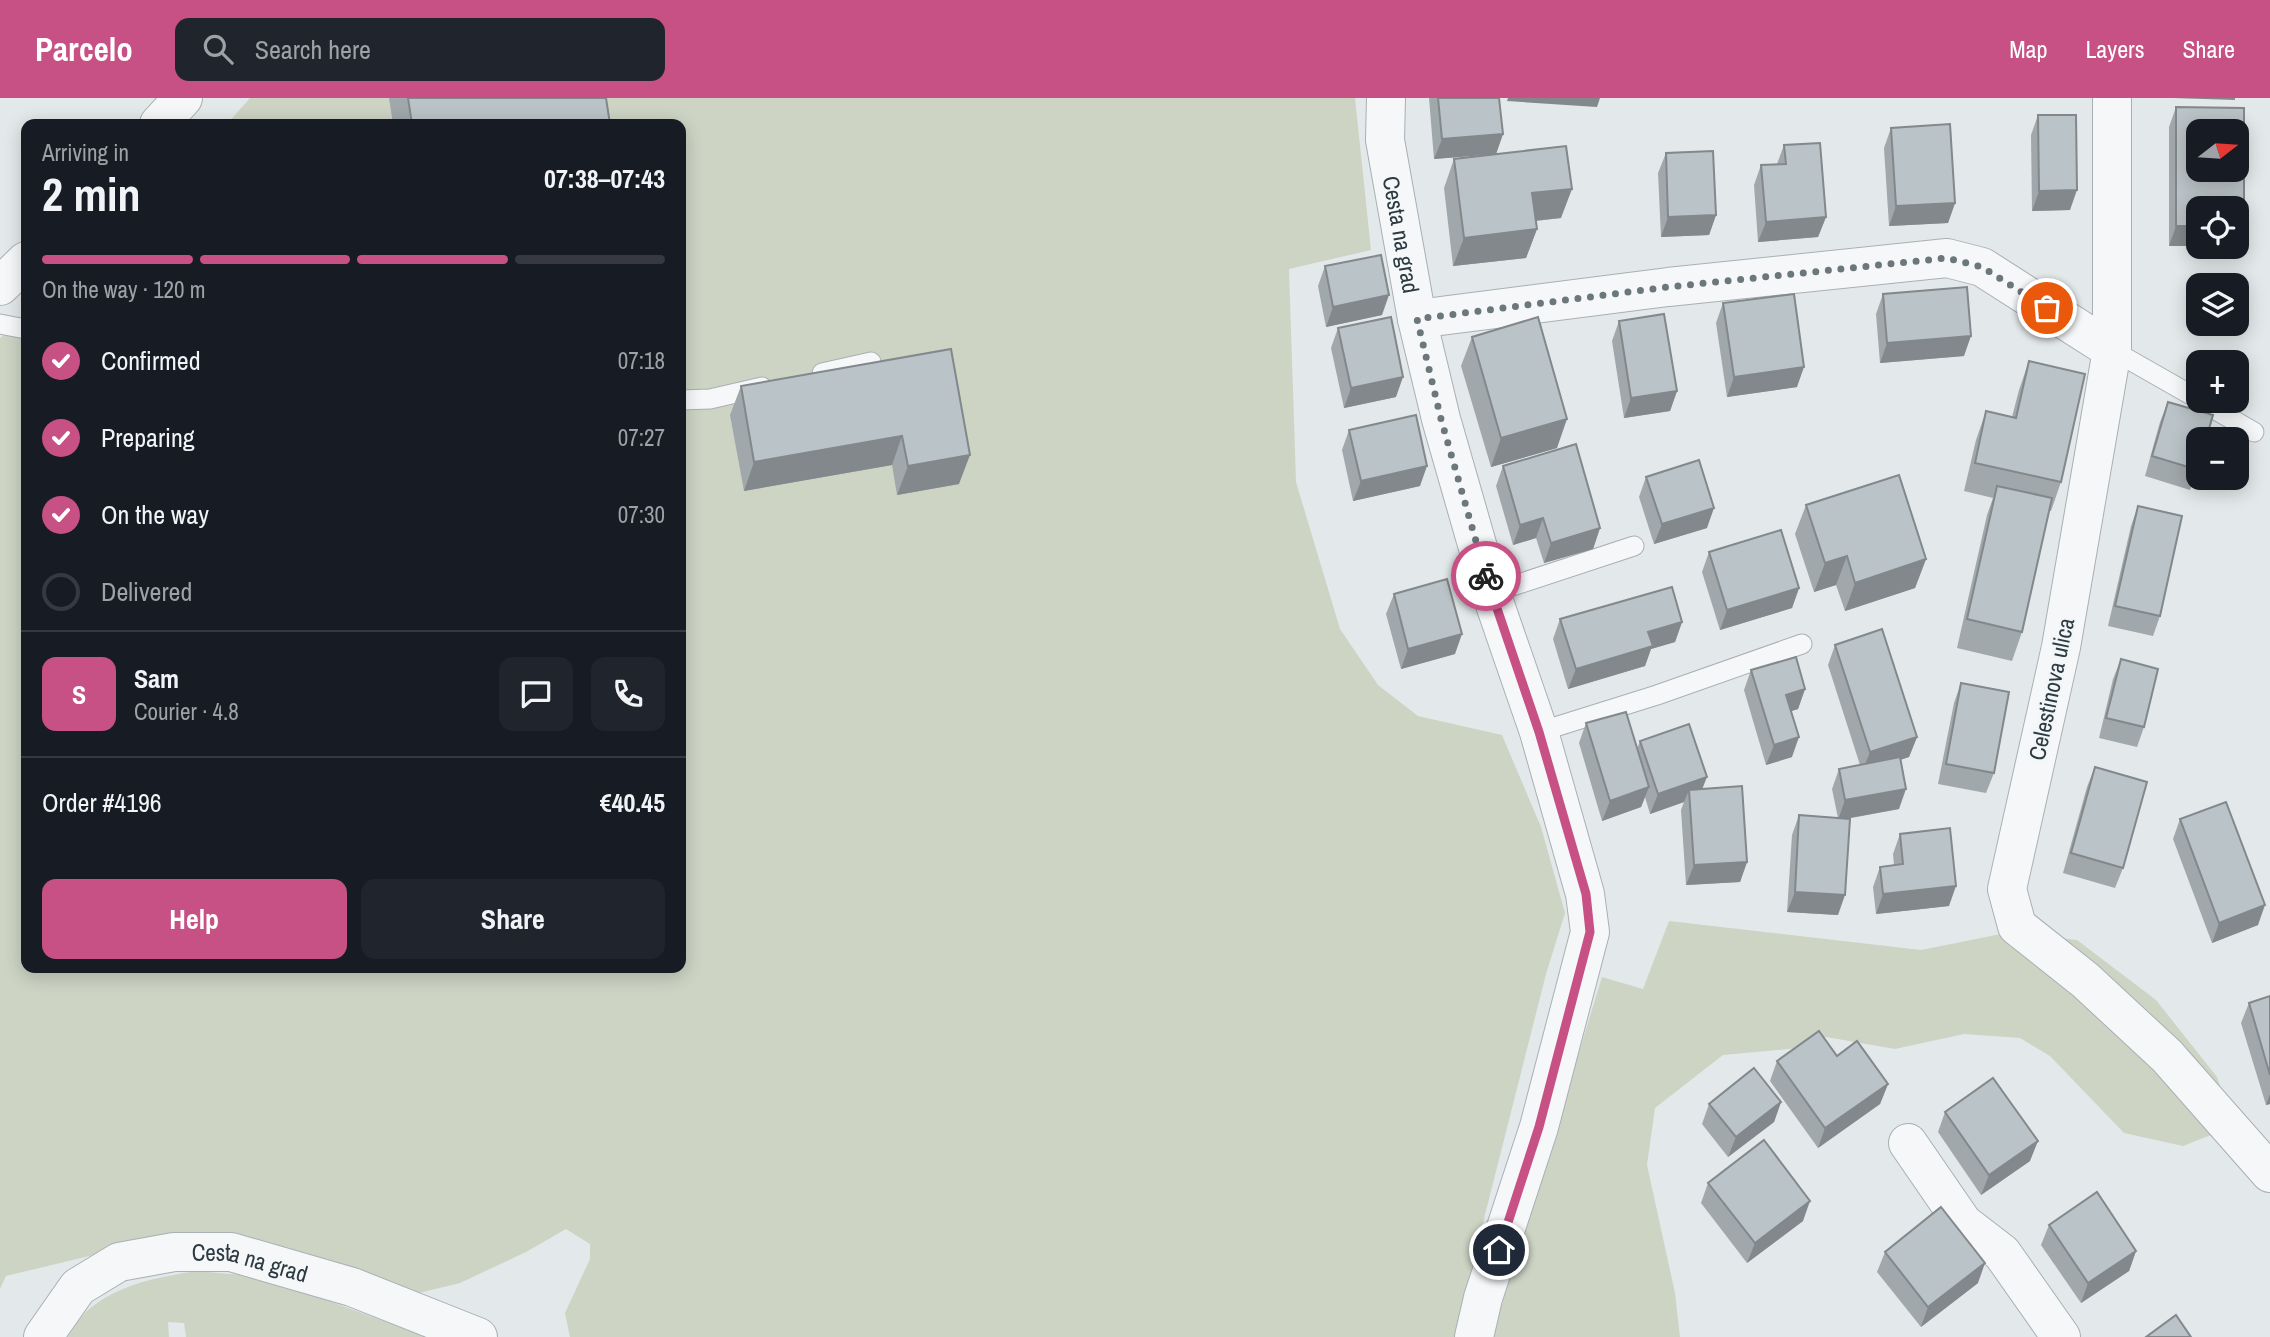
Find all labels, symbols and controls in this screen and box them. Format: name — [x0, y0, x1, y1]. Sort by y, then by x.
search box — [175, 18, 665, 81]
text: Parcelo — [35, 27, 133, 71]
icon: search — [199, 30, 237, 68]
text: Search here — [255, 32, 371, 67]
text: Map — [2009, 33, 2047, 65]
text: Layers — [2085, 33, 2144, 65]
text: Share — [2182, 33, 2235, 65]
north arrow — [2186, 119, 2249, 182]
map controls — [2186, 119, 2249, 490]
text: Arriving in — [42, 137, 129, 168]
text: 07:38–07:43 — [544, 161, 665, 196]
text: 2 min — [42, 163, 141, 225]
street label: Cesta na grad — [1376, 173, 1428, 296]
button: locate — [2186, 196, 2249, 259]
button: layers — [2186, 273, 2249, 336]
text: On the way · 120 m — [42, 274, 206, 305]
pin — [2017, 278, 2077, 338]
icon: bag — [2028, 289, 2066, 327]
icon: check — [42, 342, 80, 380]
text: Confirmed — [101, 343, 201, 378]
text: 07:18 — [618, 345, 665, 376]
button: + — [2186, 350, 2249, 413]
icon: check — [42, 419, 80, 457]
text: Preparing — [101, 420, 195, 455]
text: 07:27 — [618, 422, 665, 453]
button: − — [2186, 427, 2249, 490]
icon: check — [42, 496, 80, 534]
text: On the way — [101, 497, 209, 532]
text: 07:30 — [618, 499, 665, 530]
courier — [1451, 541, 1521, 611]
icon: bike — [1467, 557, 1505, 595]
text: Delivered — [101, 574, 192, 609]
street label: Celestinova ulica — [2021, 615, 2081, 763]
button: chat — [499, 657, 573, 731]
button: phone — [591, 657, 665, 731]
text: Sam — [134, 661, 179, 696]
text: S — [72, 677, 86, 712]
text: Courier · 4.8 — [134, 696, 239, 727]
text: Order #4196 — [42, 785, 162, 820]
text: €40.45 — [600, 785, 665, 820]
button: Help — [42, 879, 347, 959]
button: Share — [361, 879, 665, 959]
pin — [1469, 1220, 1529, 1280]
icon: home — [1480, 1231, 1518, 1269]
street label: Cesta na grad — [192, 1237, 312, 1289]

